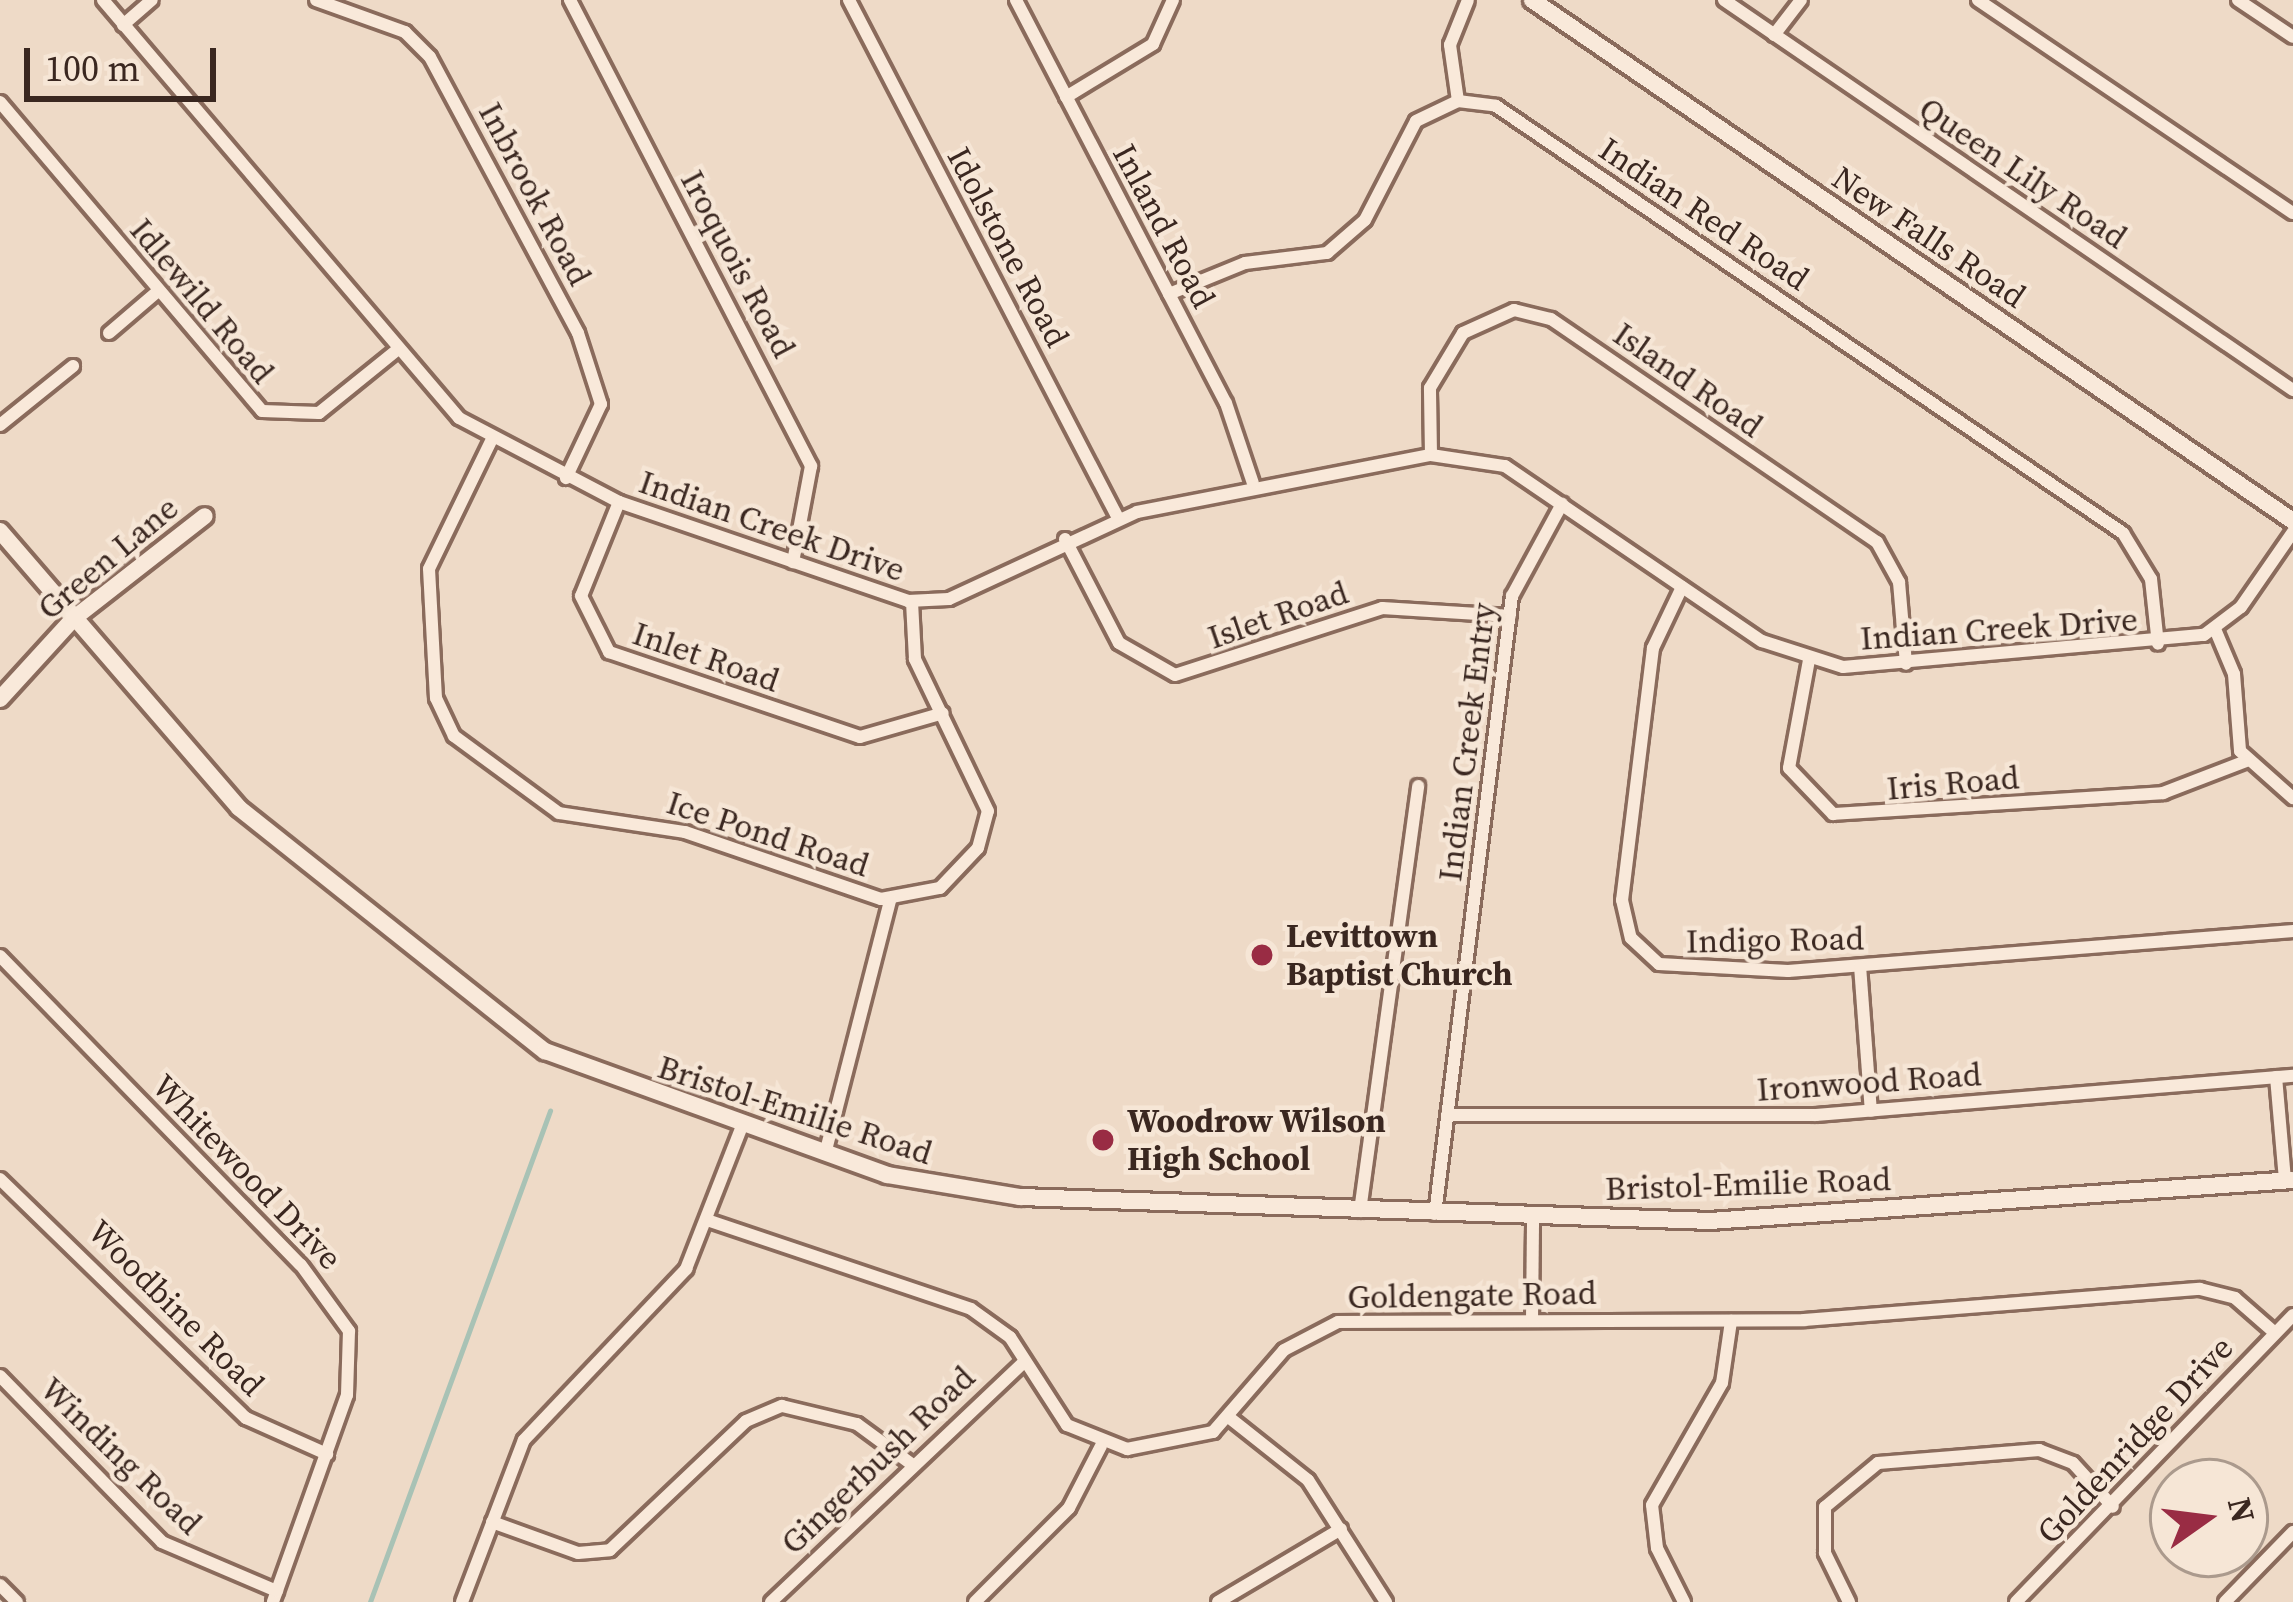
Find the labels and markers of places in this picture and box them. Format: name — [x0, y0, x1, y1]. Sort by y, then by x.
place label: Levittown Baptist Church — [1286, 916, 1513, 994]
marker: Levittown Baptist Church — [1249, 942, 1275, 968]
place label: Woodrow Wilson High School — [1127, 1101, 1387, 1179]
marker: Woodrow Wilson High School — [1090, 1127, 1116, 1153]

